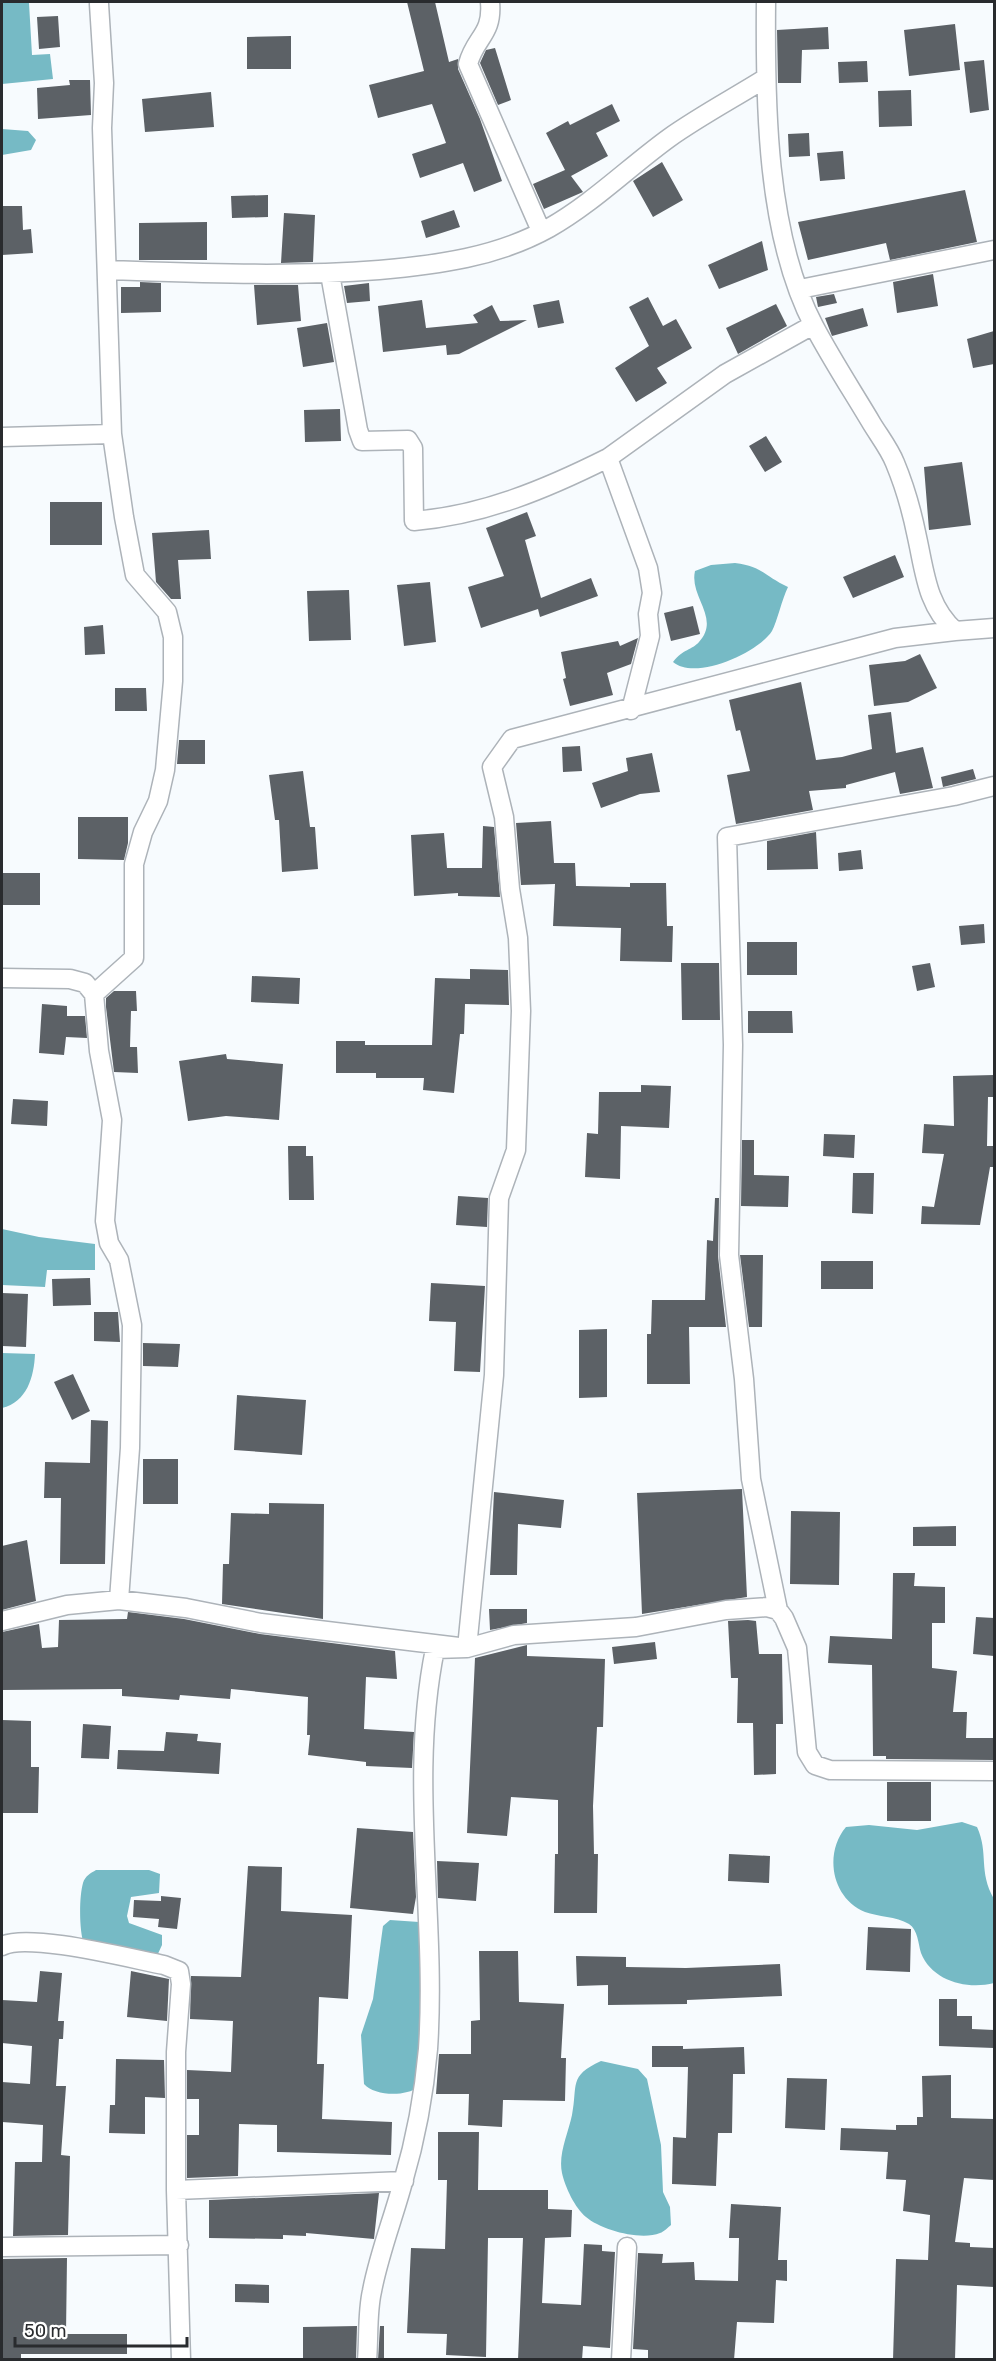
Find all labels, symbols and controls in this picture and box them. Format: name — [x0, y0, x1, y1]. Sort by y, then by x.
scale bar — [15, 2310, 188, 2348]
text: 50 m — [24, 2320, 67, 2342]

